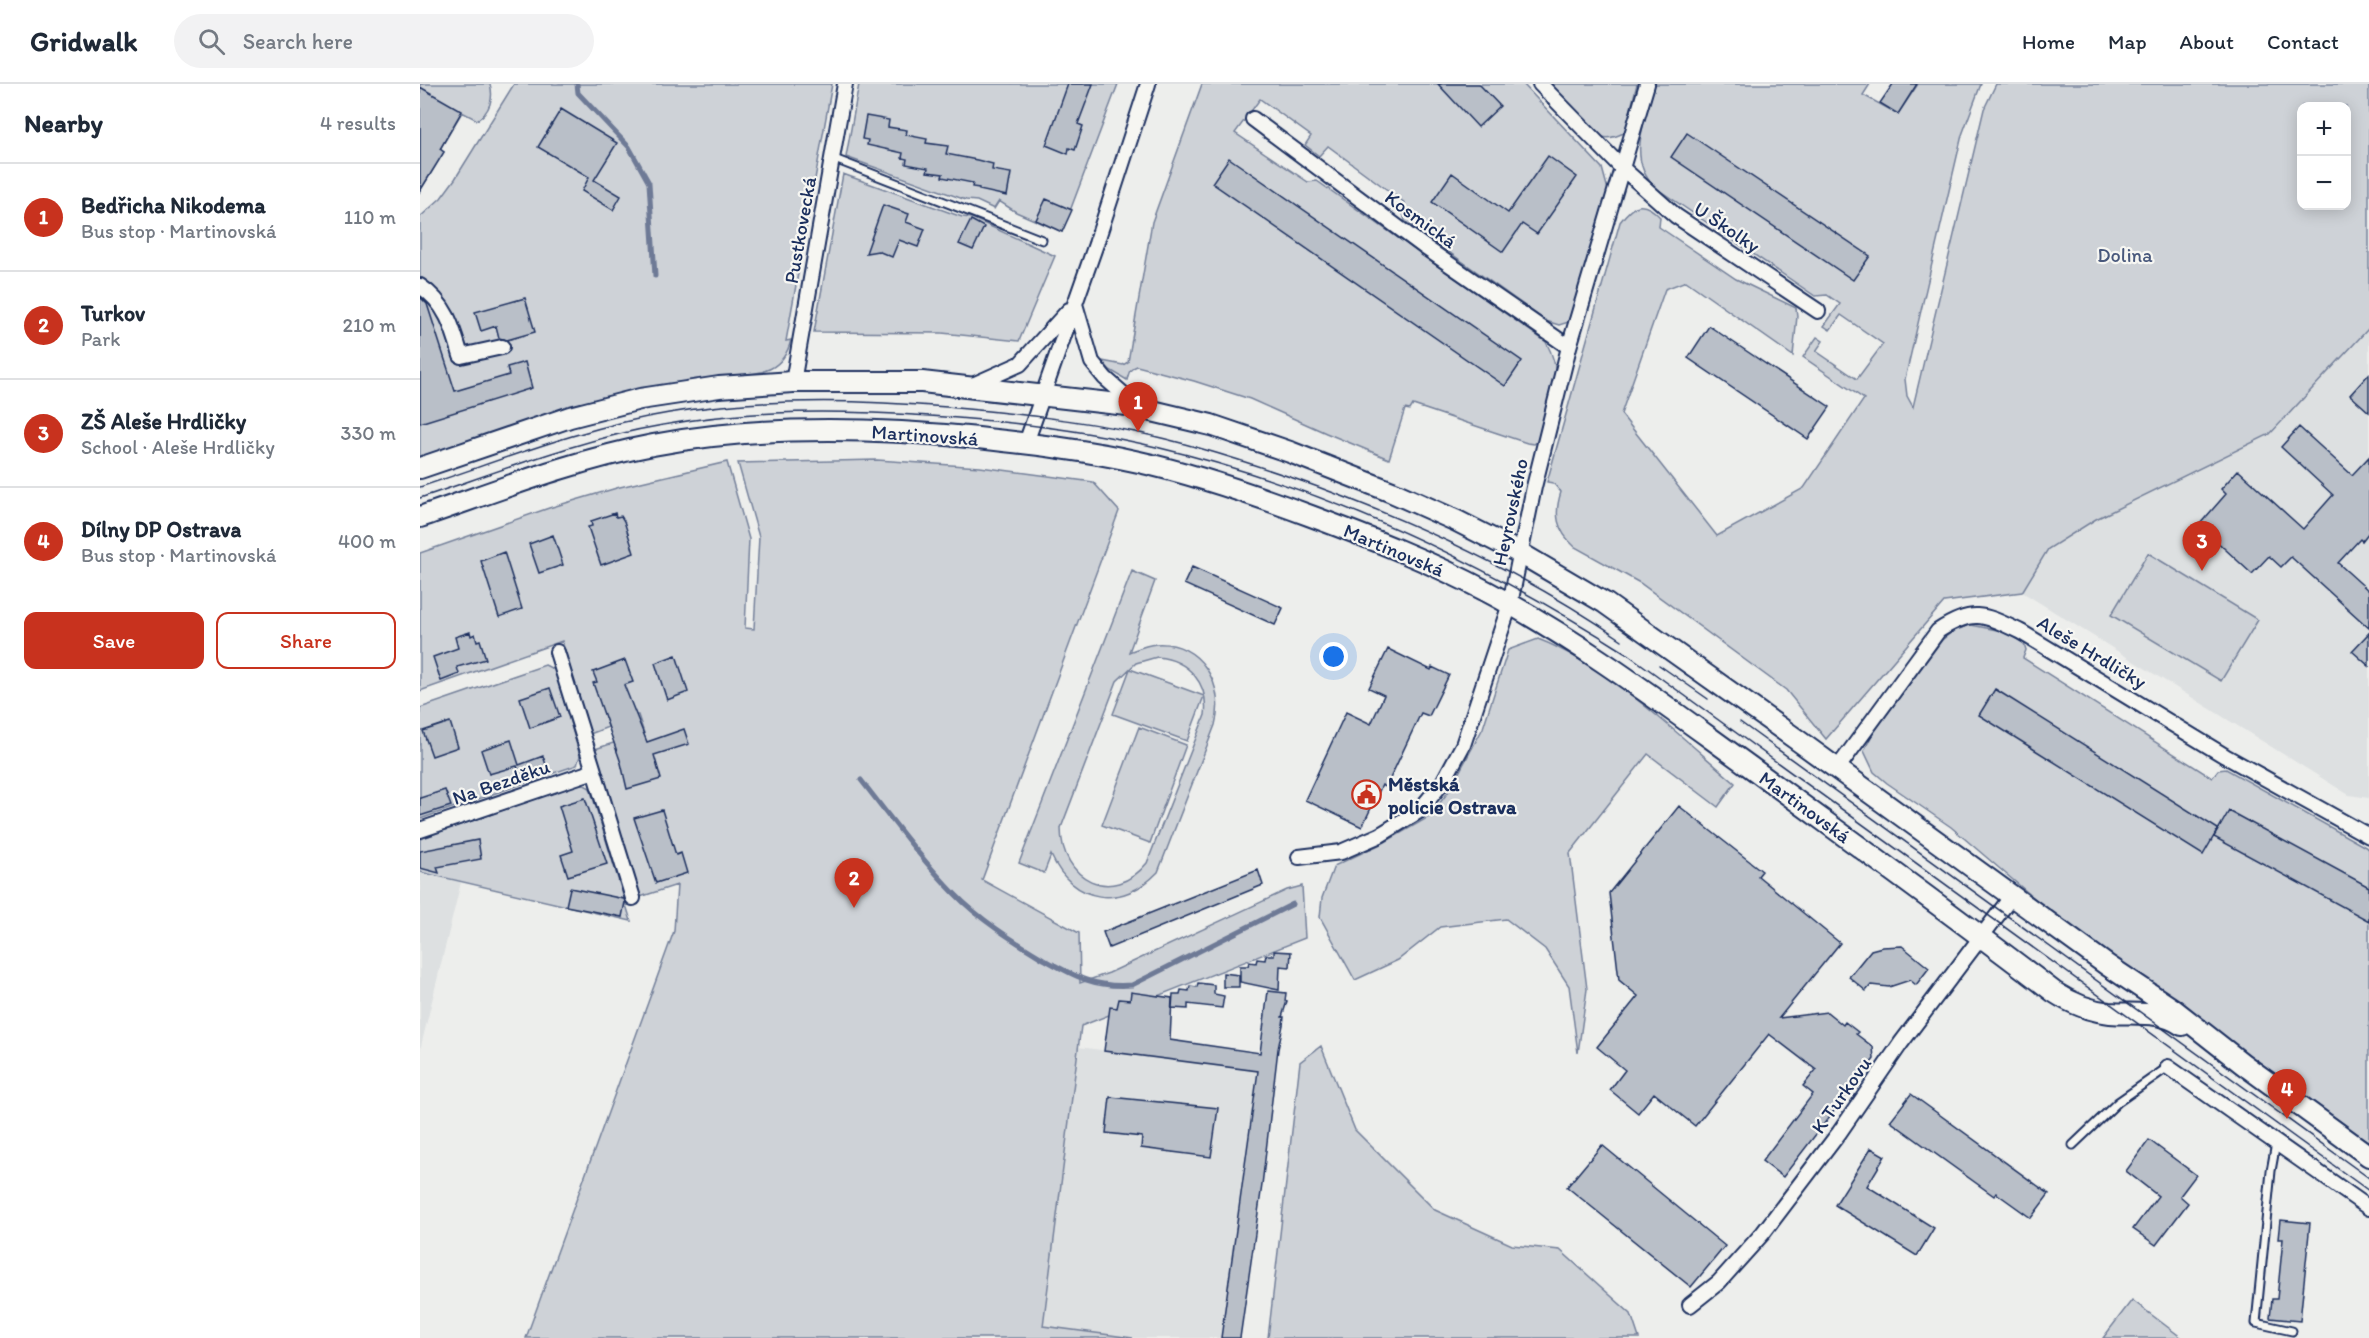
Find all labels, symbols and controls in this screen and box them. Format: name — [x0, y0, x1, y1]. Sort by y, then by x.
search box — [174, 14, 594, 68]
text: Gridwalk — [30, 24, 138, 58]
icon: search — [195, 25, 228, 58]
text: Search here — [243, 28, 353, 55]
text: Home — [2022, 29, 2075, 54]
text: Map — [2108, 29, 2147, 54]
text: About — [2180, 29, 2234, 54]
text: Contact — [2267, 29, 2339, 54]
map controls — [2297, 102, 2351, 210]
button: + — [2297, 102, 2351, 156]
text: Nearby — [24, 107, 103, 139]
text: 4 results — [320, 111, 396, 135]
button: − — [2297, 156, 2351, 210]
street label: Pustkovecká — [779, 174, 821, 285]
street label: Kosmická — [1380, 185, 1462, 253]
text: Bedřicha Nikodema — [81, 192, 266, 219]
street label: U Školky — [1689, 196, 1765, 258]
text: 1 — [39, 205, 48, 229]
text: 110 m — [344, 205, 396, 229]
text: Bus stop · Martinovská — [81, 219, 276, 243]
park label: Dolina — [2097, 243, 2153, 267]
text: Turkov — [81, 300, 145, 327]
text: 2 — [38, 313, 49, 337]
text: 210 m — [343, 313, 396, 337]
text: Park — [81, 327, 120, 351]
pin: 1 — [1118, 382, 1158, 432]
text: ZŠ Aleše Hrdličky — [81, 408, 246, 435]
street label: Martinovská — [871, 419, 980, 451]
text: 3 — [38, 421, 49, 445]
text: 330 m — [341, 421, 396, 445]
text: School · Aleše Hrdličky — [81, 435, 275, 459]
street label: Heyrovského — [1487, 456, 1533, 568]
text: Dílny DP Ostrava — [81, 516, 241, 543]
street label: Martinovská — [1340, 518, 1449, 582]
pin: 3 — [2182, 522, 2222, 571]
text: 4 — [37, 529, 50, 553]
text: 400 m — [338, 529, 396, 553]
text: Bus stop · Martinovská — [81, 543, 276, 567]
street label: Aleše Hrdličky — [2033, 610, 2151, 694]
button: Save — [24, 612, 204, 669]
button: Share — [216, 612, 396, 669]
your location — [1319, 642, 1348, 671]
street label: Na Bezděku — [449, 754, 553, 810]
street label: Martinovská — [1755, 766, 1856, 849]
place label: Městská policie Ostrava — [1387, 772, 1517, 820]
public building icon: Městská policie Ostrava — [1351, 779, 1383, 811]
pin: 2 — [834, 858, 874, 908]
street label: K Turkovu — [1806, 1052, 1876, 1138]
pin: 4 — [2268, 1070, 2306, 1119]

